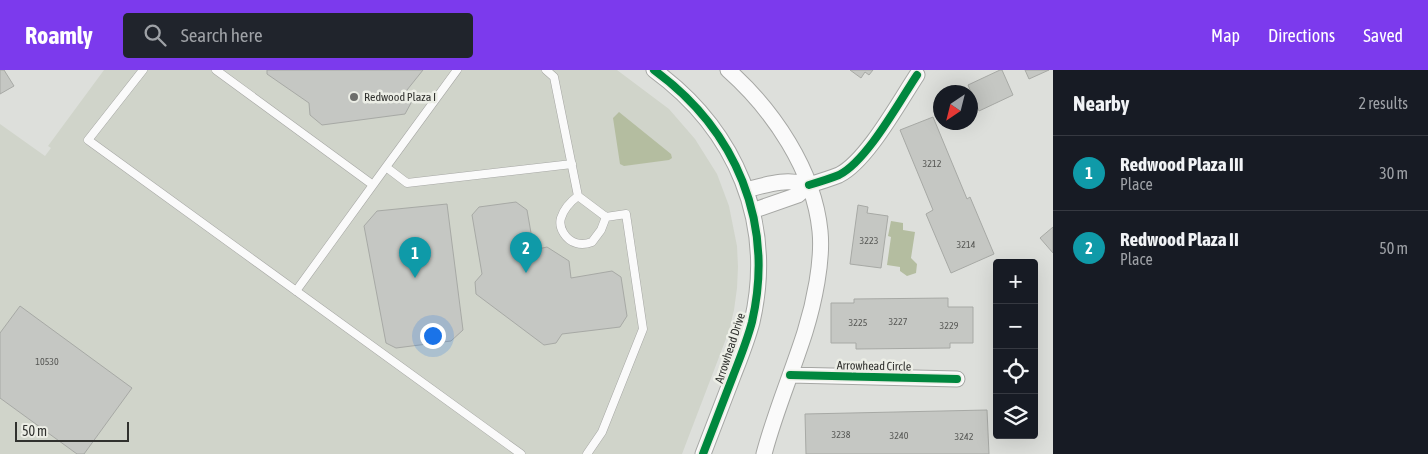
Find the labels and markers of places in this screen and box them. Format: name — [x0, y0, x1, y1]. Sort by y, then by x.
place label: Redwood Plaza I — [364, 90, 436, 104]
marker: Redwood Plaza I — [348, 91, 360, 103]
pin: 2 — [510, 232, 542, 273]
pin: 1 — [399, 237, 431, 278]

